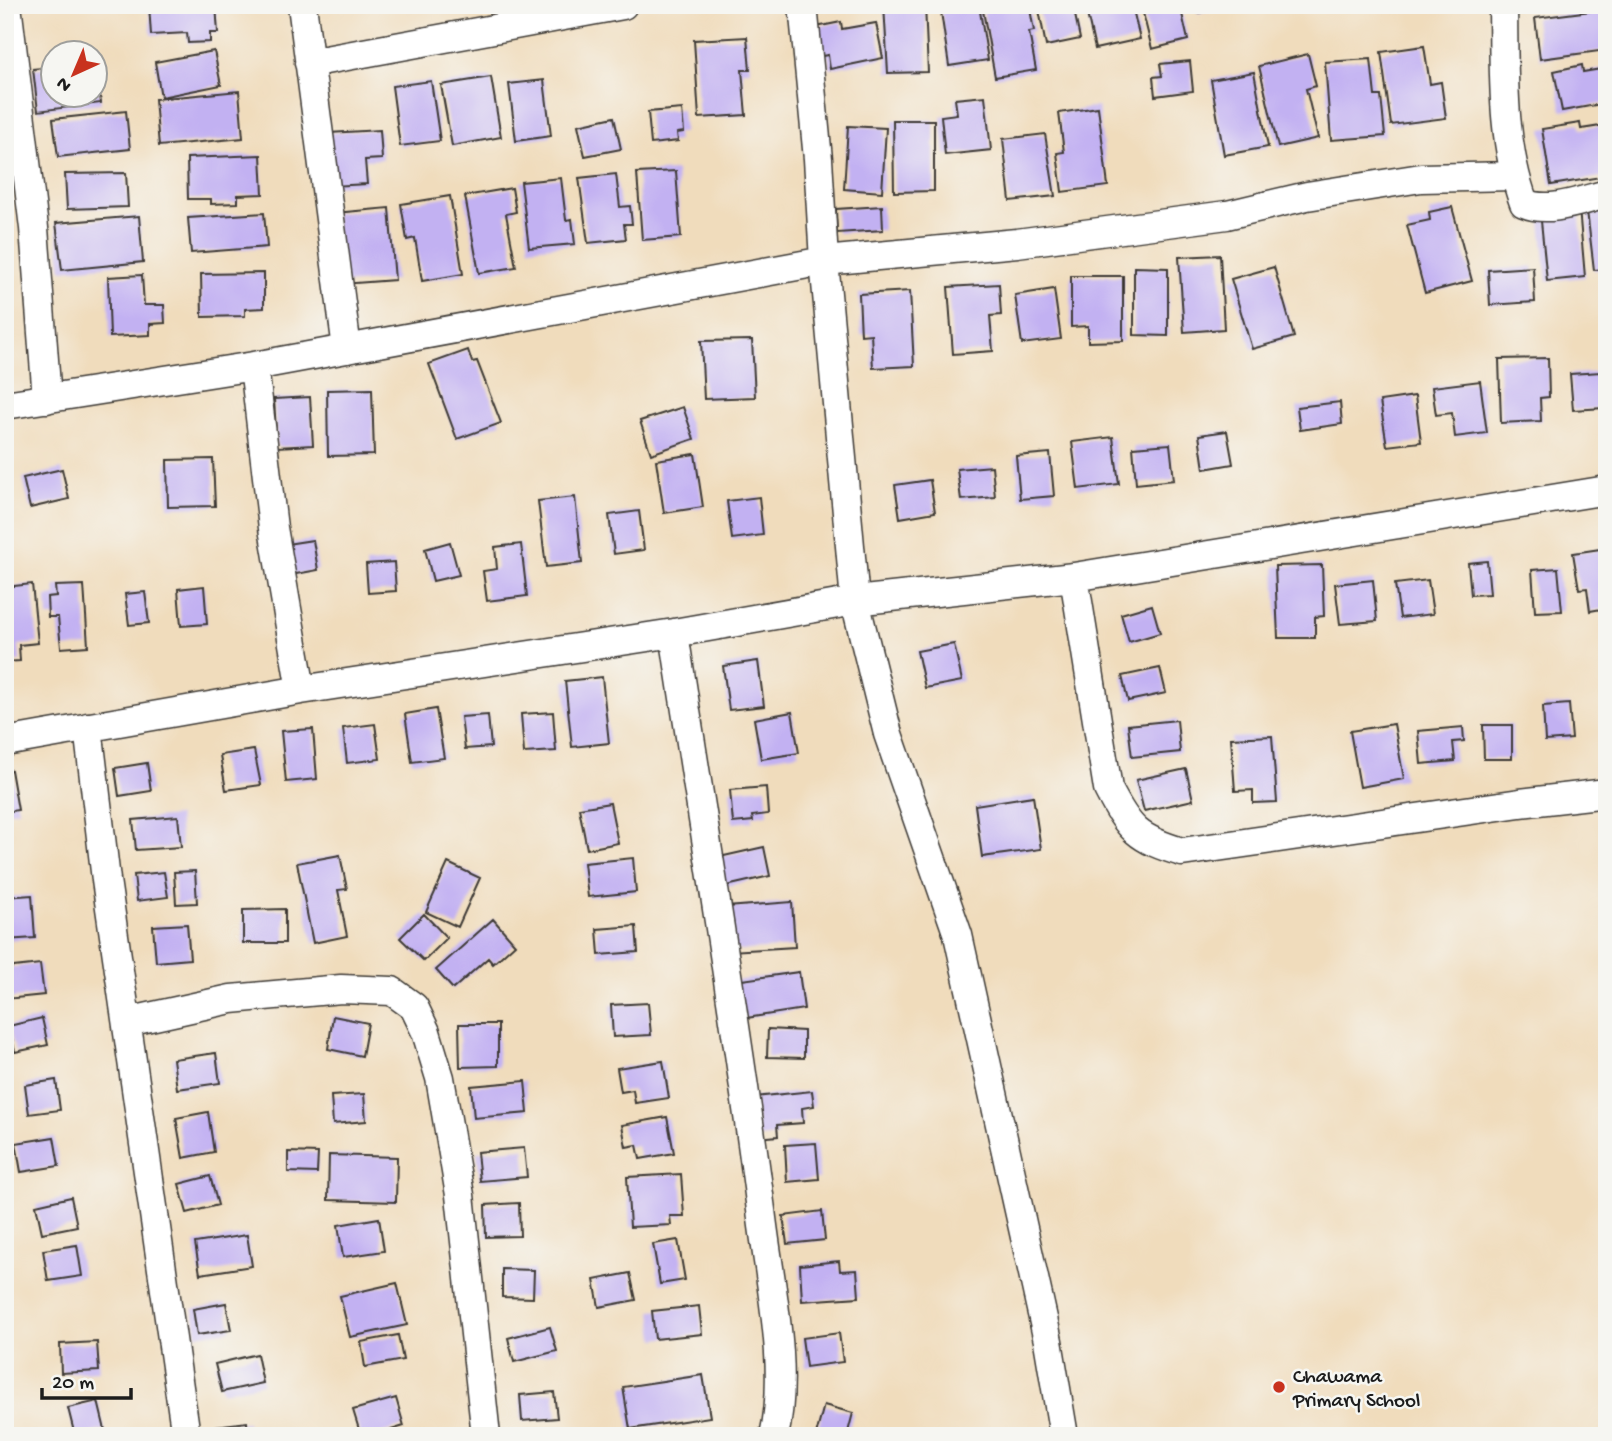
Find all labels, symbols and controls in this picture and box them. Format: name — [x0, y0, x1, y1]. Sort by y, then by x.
north arrow — [38, 38, 108, 108]
text: N — [52, 71, 77, 96]
scale bar — [42, 1357, 131, 1401]
place label: Chawama Primary School — [1292, 1366, 1420, 1415]
text: 20 m — [52, 1372, 94, 1397]
marker: Chawama Primary School — [1271, 1379, 1287, 1395]

